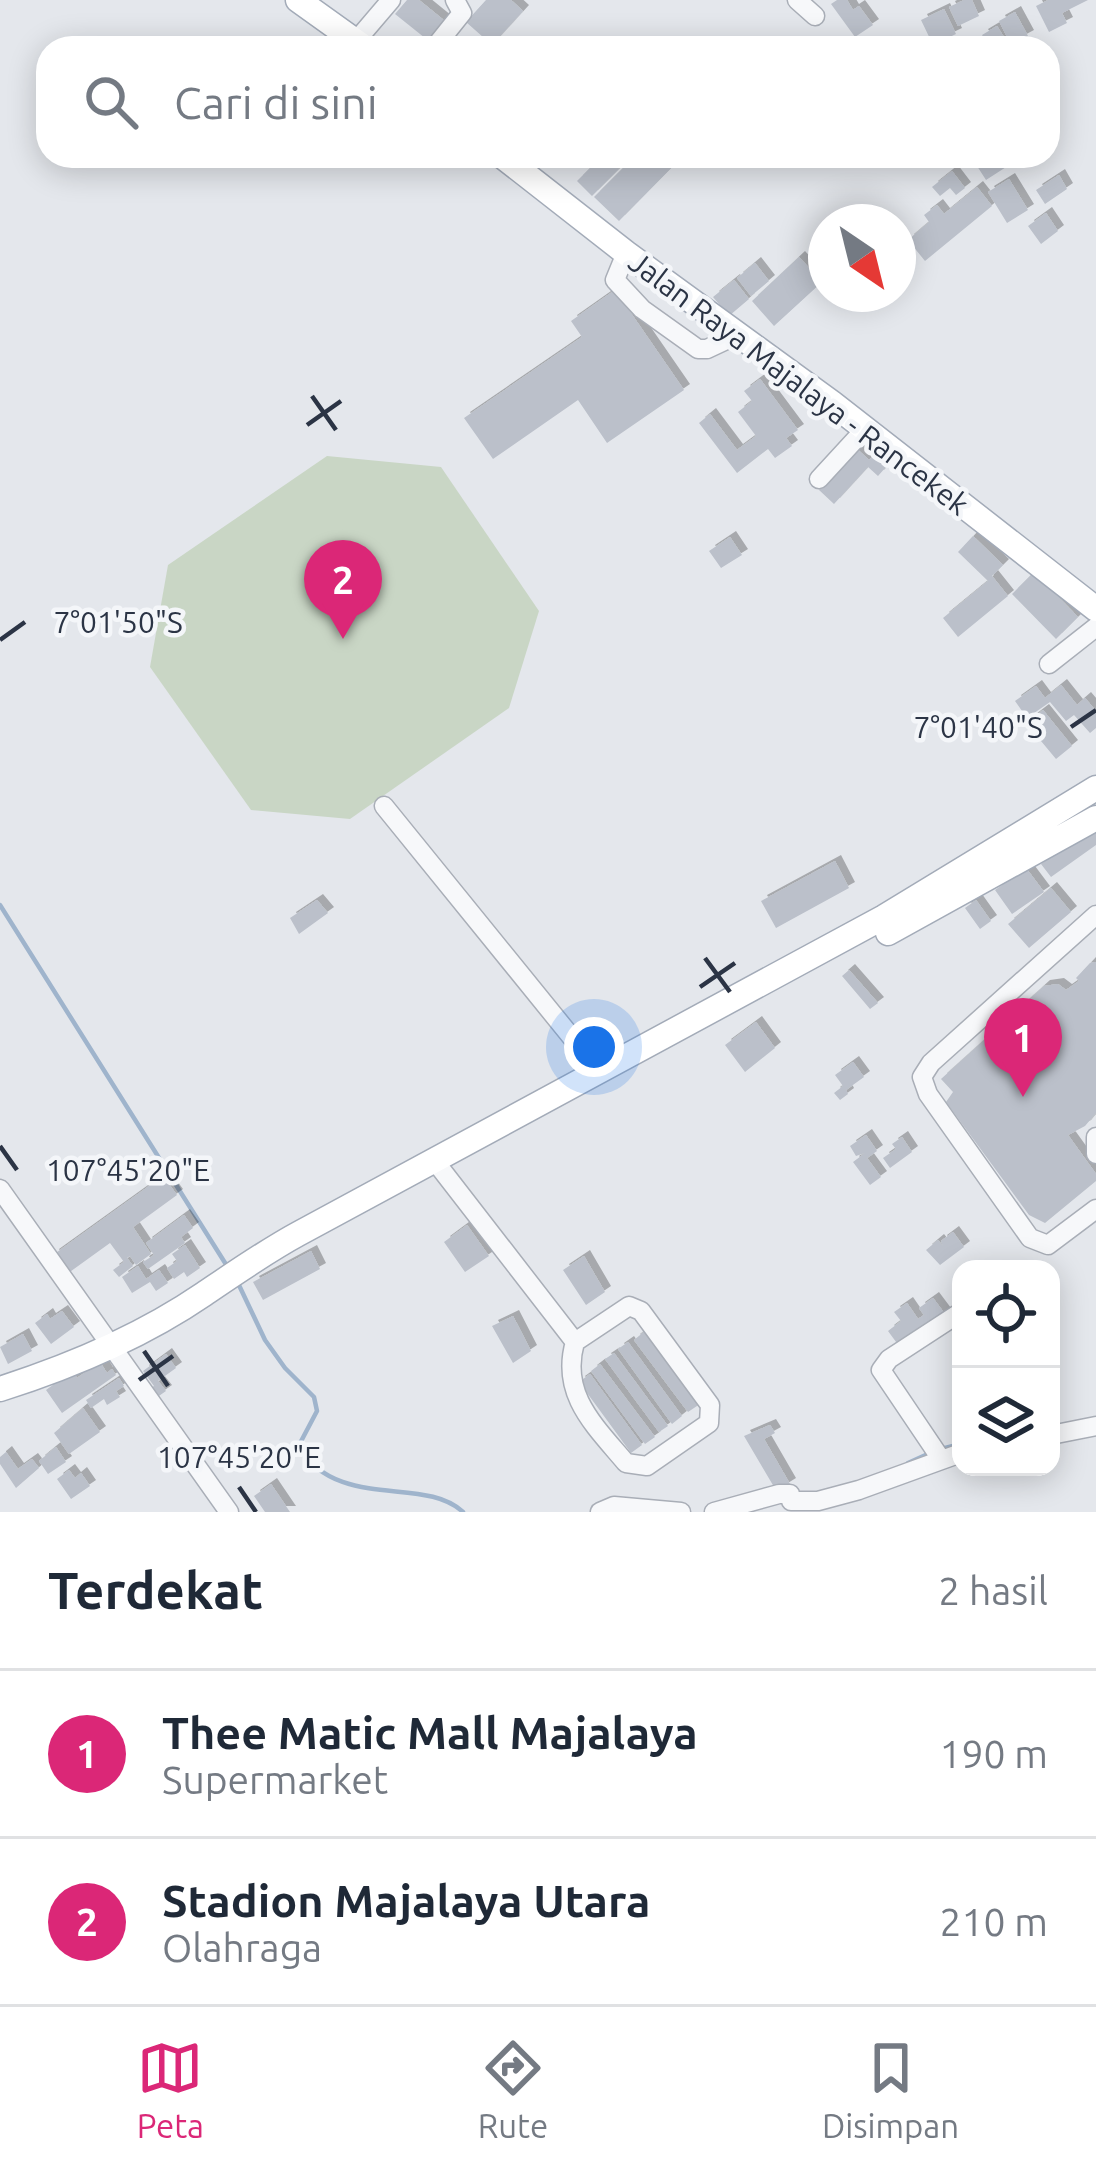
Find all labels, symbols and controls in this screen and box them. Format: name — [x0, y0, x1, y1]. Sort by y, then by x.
search box — [36, 36, 1060, 168]
icon: search — [78, 69, 144, 135]
text: Cari di sini — [174, 77, 378, 128]
north arrow — [808, 204, 916, 312]
street label: Jalan Raya Majalaya - Rancekek — [623, 244, 975, 522]
pin: 2 — [304, 540, 382, 639]
text: 7°01'50"S — [53, 605, 183, 639]
text: 7°01'40"S — [913, 710, 1043, 744]
pin: 1 — [984, 998, 1062, 1097]
your location — [564, 1017, 624, 1077]
text: 107°45'20"E — [46, 1153, 210, 1187]
map controls — [952, 1260, 1060, 1476]
button: locate — [952, 1260, 1060, 1368]
button: layers — [952, 1368, 1060, 1476]
text: 107°45'20"E — [157, 1440, 321, 1474]
text: Terdekat — [48, 1561, 263, 1619]
text: 2 hasil — [938, 1569, 1048, 1612]
text: Thee Matic Mall Majalaya — [162, 1707, 698, 1758]
text: 1 — [76, 1732, 98, 1775]
text: 190 m — [939, 1732, 1048, 1775]
text: Supermarket — [162, 1758, 388, 1801]
text: Stadion Majalaya Utara — [162, 1875, 650, 1926]
text: 2 — [76, 1900, 98, 1943]
text: 210 m — [939, 1900, 1048, 1943]
text: Olahraga — [162, 1926, 322, 1969]
tab: Peta — [137, 2035, 204, 2144]
tab: Rute — [478, 2035, 548, 2144]
tab: Disimpan — [822, 2035, 959, 2144]

